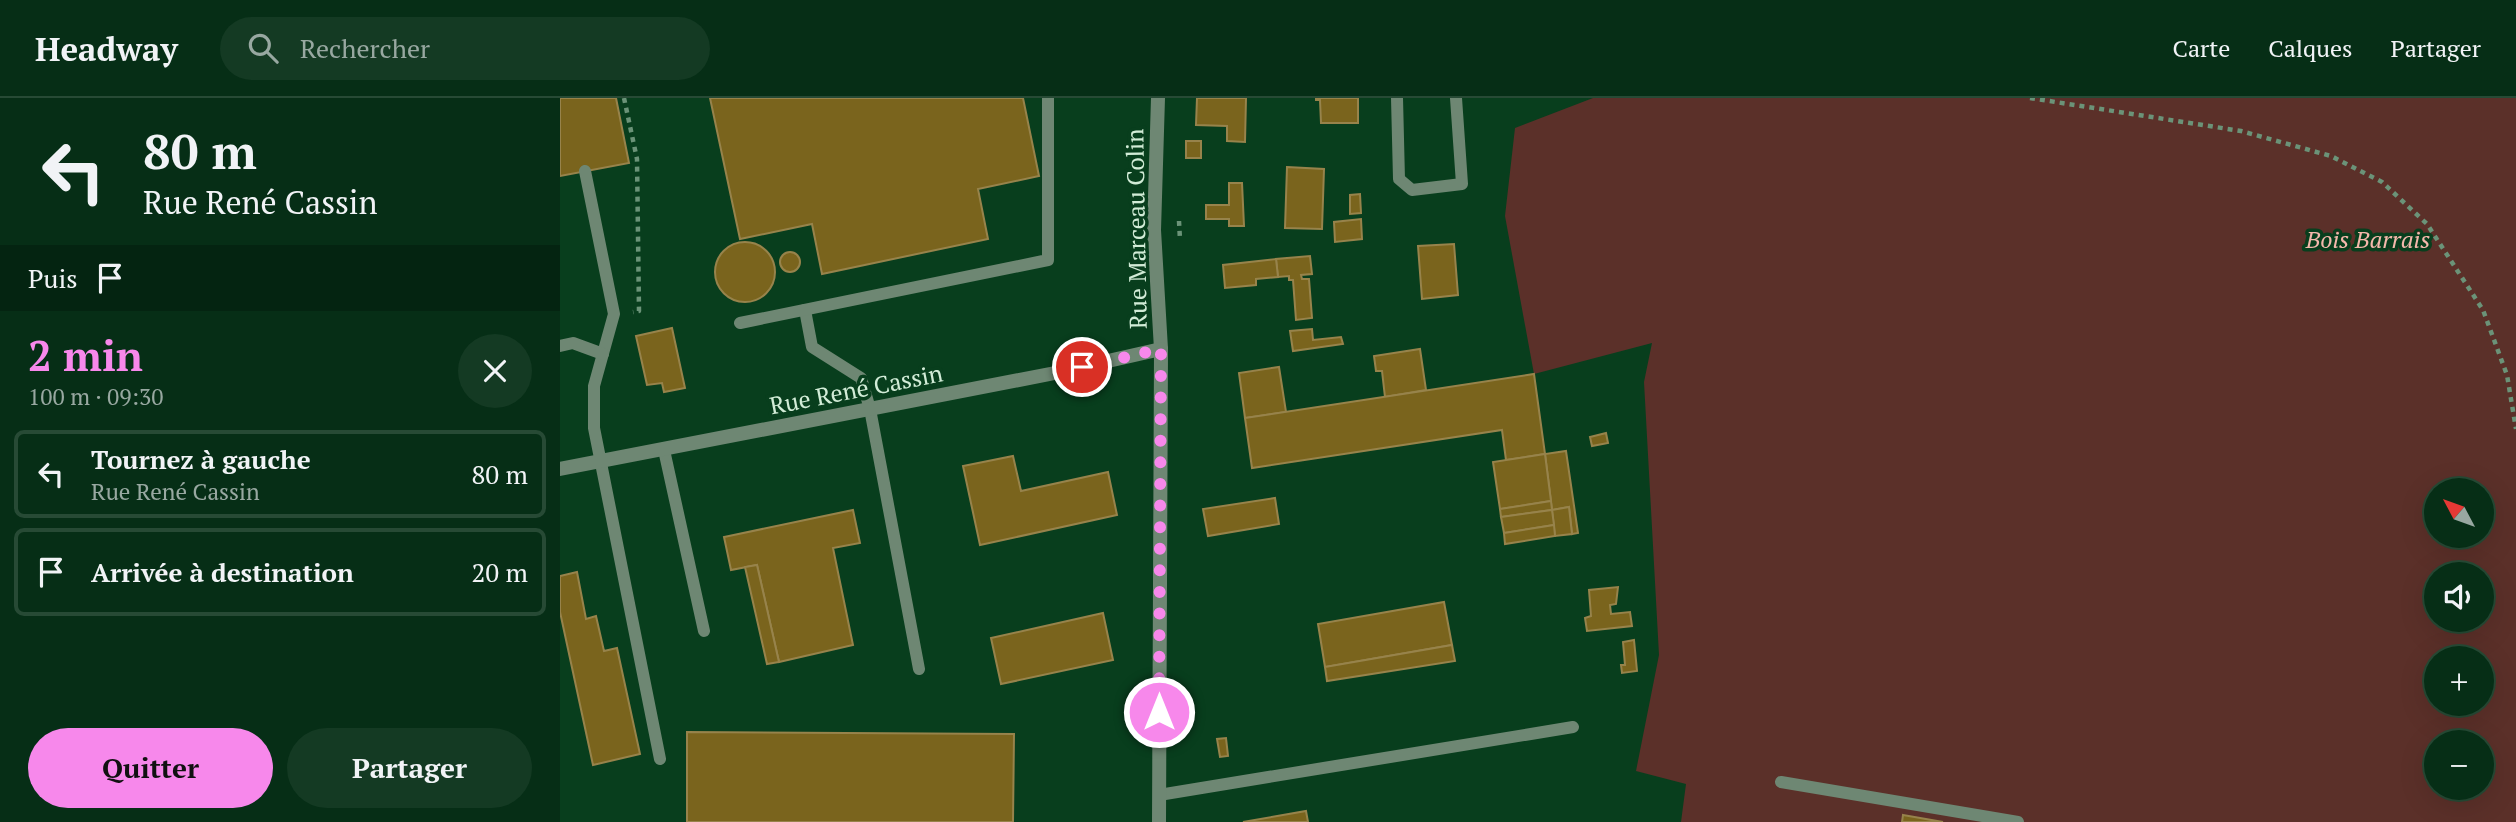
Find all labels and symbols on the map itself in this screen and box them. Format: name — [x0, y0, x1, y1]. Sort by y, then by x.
street label: Rue Marceau Colin — [1118, 128, 1154, 330]
park label: Bois Barrais — [2305, 223, 2430, 255]
pin — [1052, 337, 1112, 397]
street label: Rue René Cassin — [767, 357, 945, 421]
north arrow — [2424, 478, 2494, 548]
position arrow — [1122, 675, 1196, 749]

